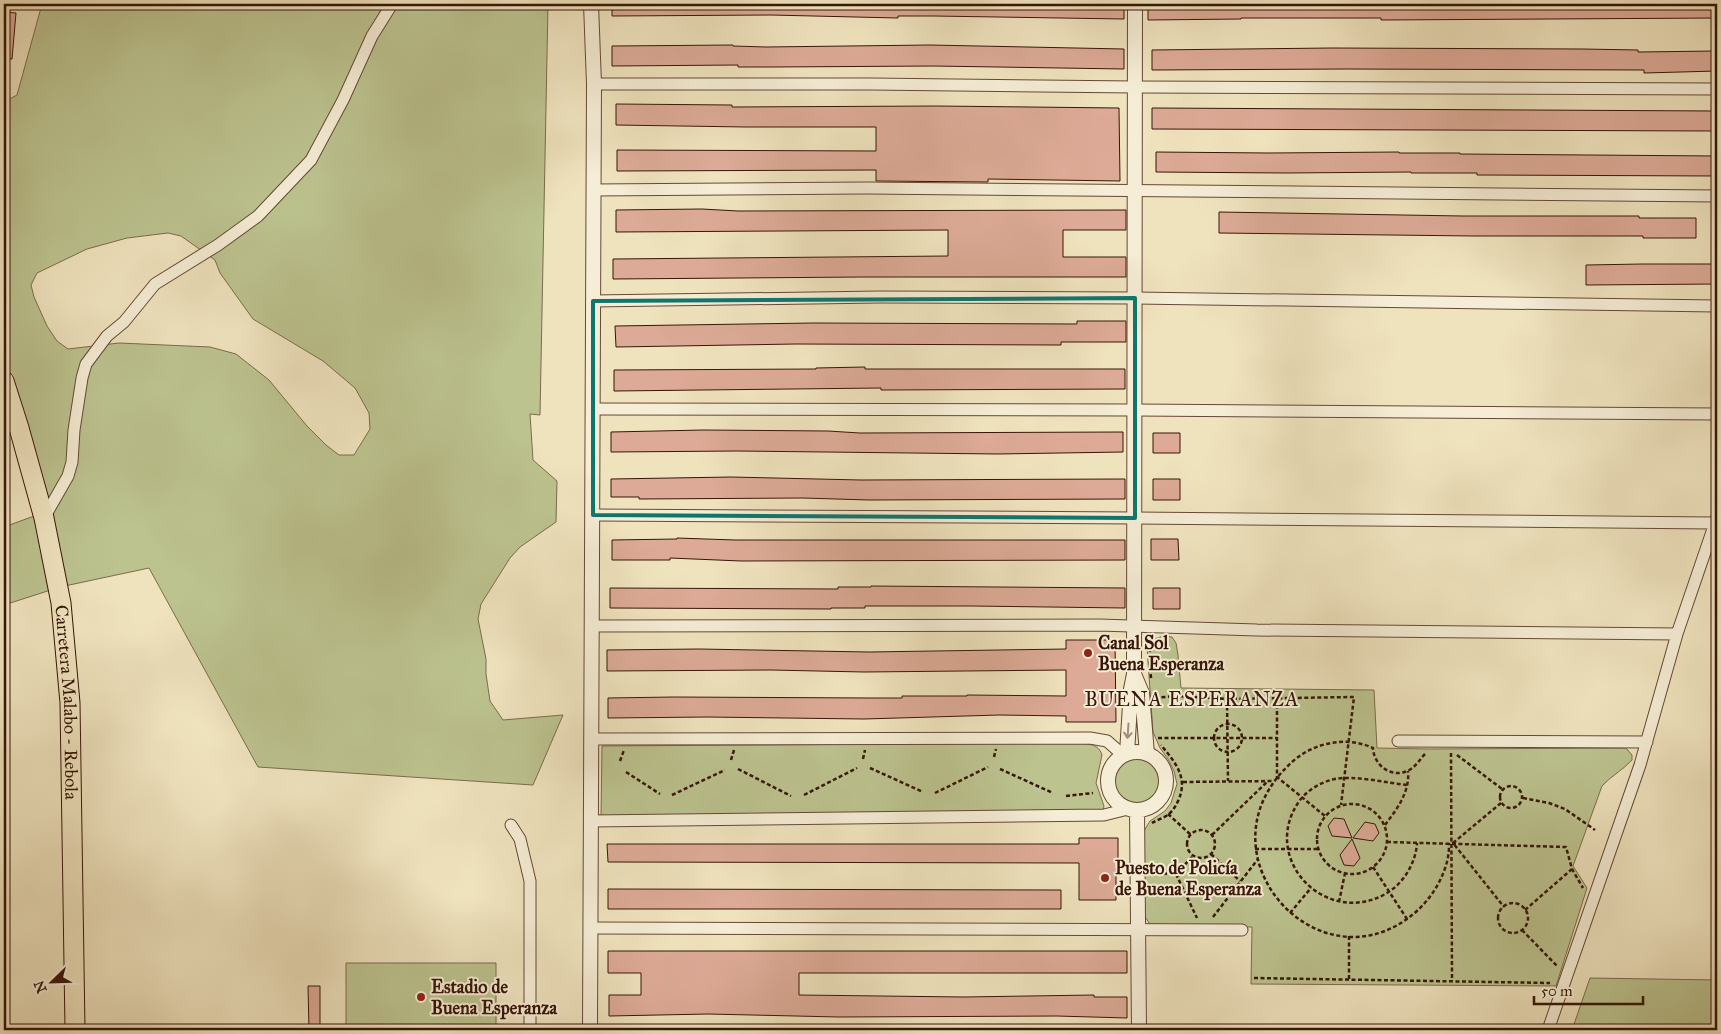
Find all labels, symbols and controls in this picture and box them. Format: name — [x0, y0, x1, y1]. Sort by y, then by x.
street label: Carretera Malabo - Rebola — [50, 604, 82, 800]
place label: Canal Sol Buena Esperanza — [1098, 632, 1225, 676]
marker: Canal Sol Buena Esperanza — [1082, 647, 1094, 659]
district label: BUENA ESPERANZA — [1085, 687, 1299, 711]
one-way arrow — [1124, 723, 1133, 739]
place label: Puesto de Policía de Buena Esperanza — [1115, 857, 1262, 901]
marker: Puesto de Policía de Buena Esperanza — [1099, 872, 1111, 884]
north arrow — [28, 956, 78, 1006]
scale bar — [1534, 974, 1642, 1006]
place label: Estadio de Buena Esperanza — [431, 976, 558, 1020]
text: N — [30, 978, 51, 996]
text: 50 m — [1541, 982, 1573, 1000]
marker: Estadio de Buena Esperanza — [415, 991, 427, 1003]

